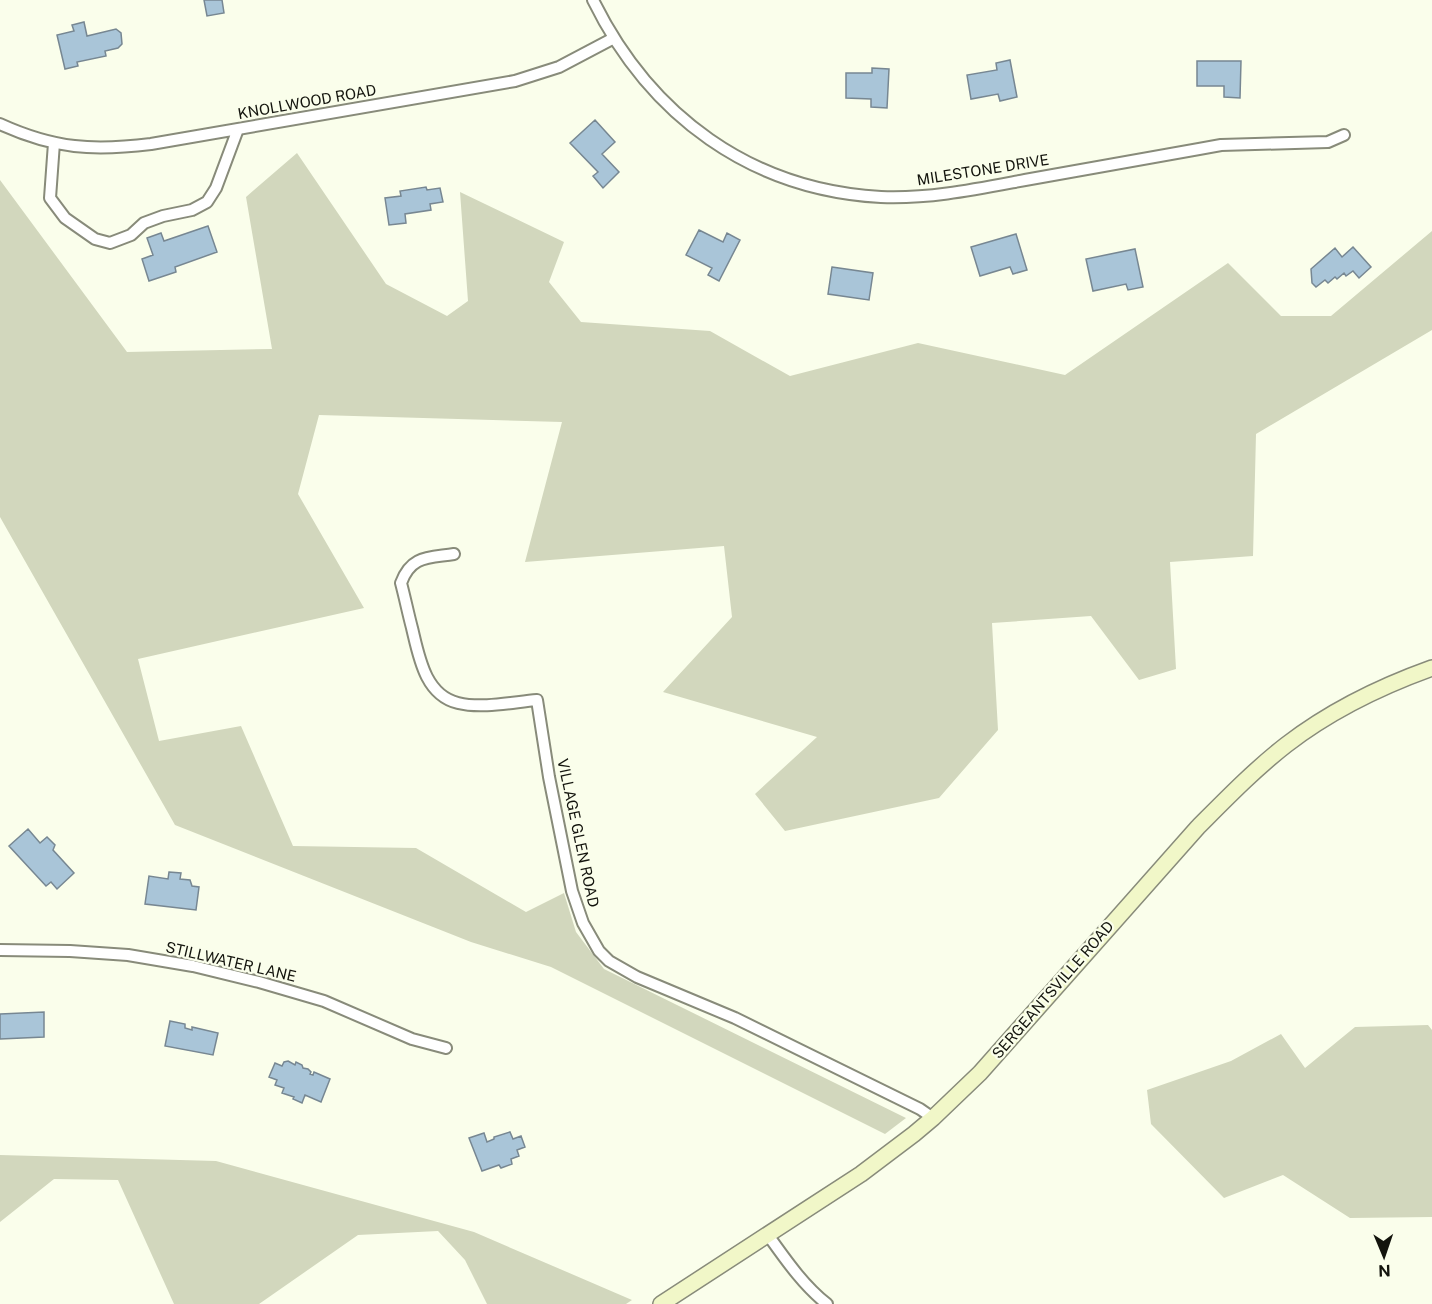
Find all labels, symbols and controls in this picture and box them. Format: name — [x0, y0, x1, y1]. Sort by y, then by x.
street label: KNOLLWOOD ROAD — [236, 81, 378, 122]
street label: MILESTONE DRIVE — [916, 151, 1050, 188]
street label: VILLAGE GLEN ROAD — [554, 757, 603, 909]
street label: SERGEANTSVILLE ROAD — [988, 918, 1117, 1062]
street label: STILLWATER LANE — [164, 938, 298, 985]
north arrow — [1354, 1226, 1414, 1286]
text: N — [1378, 1261, 1391, 1280]

